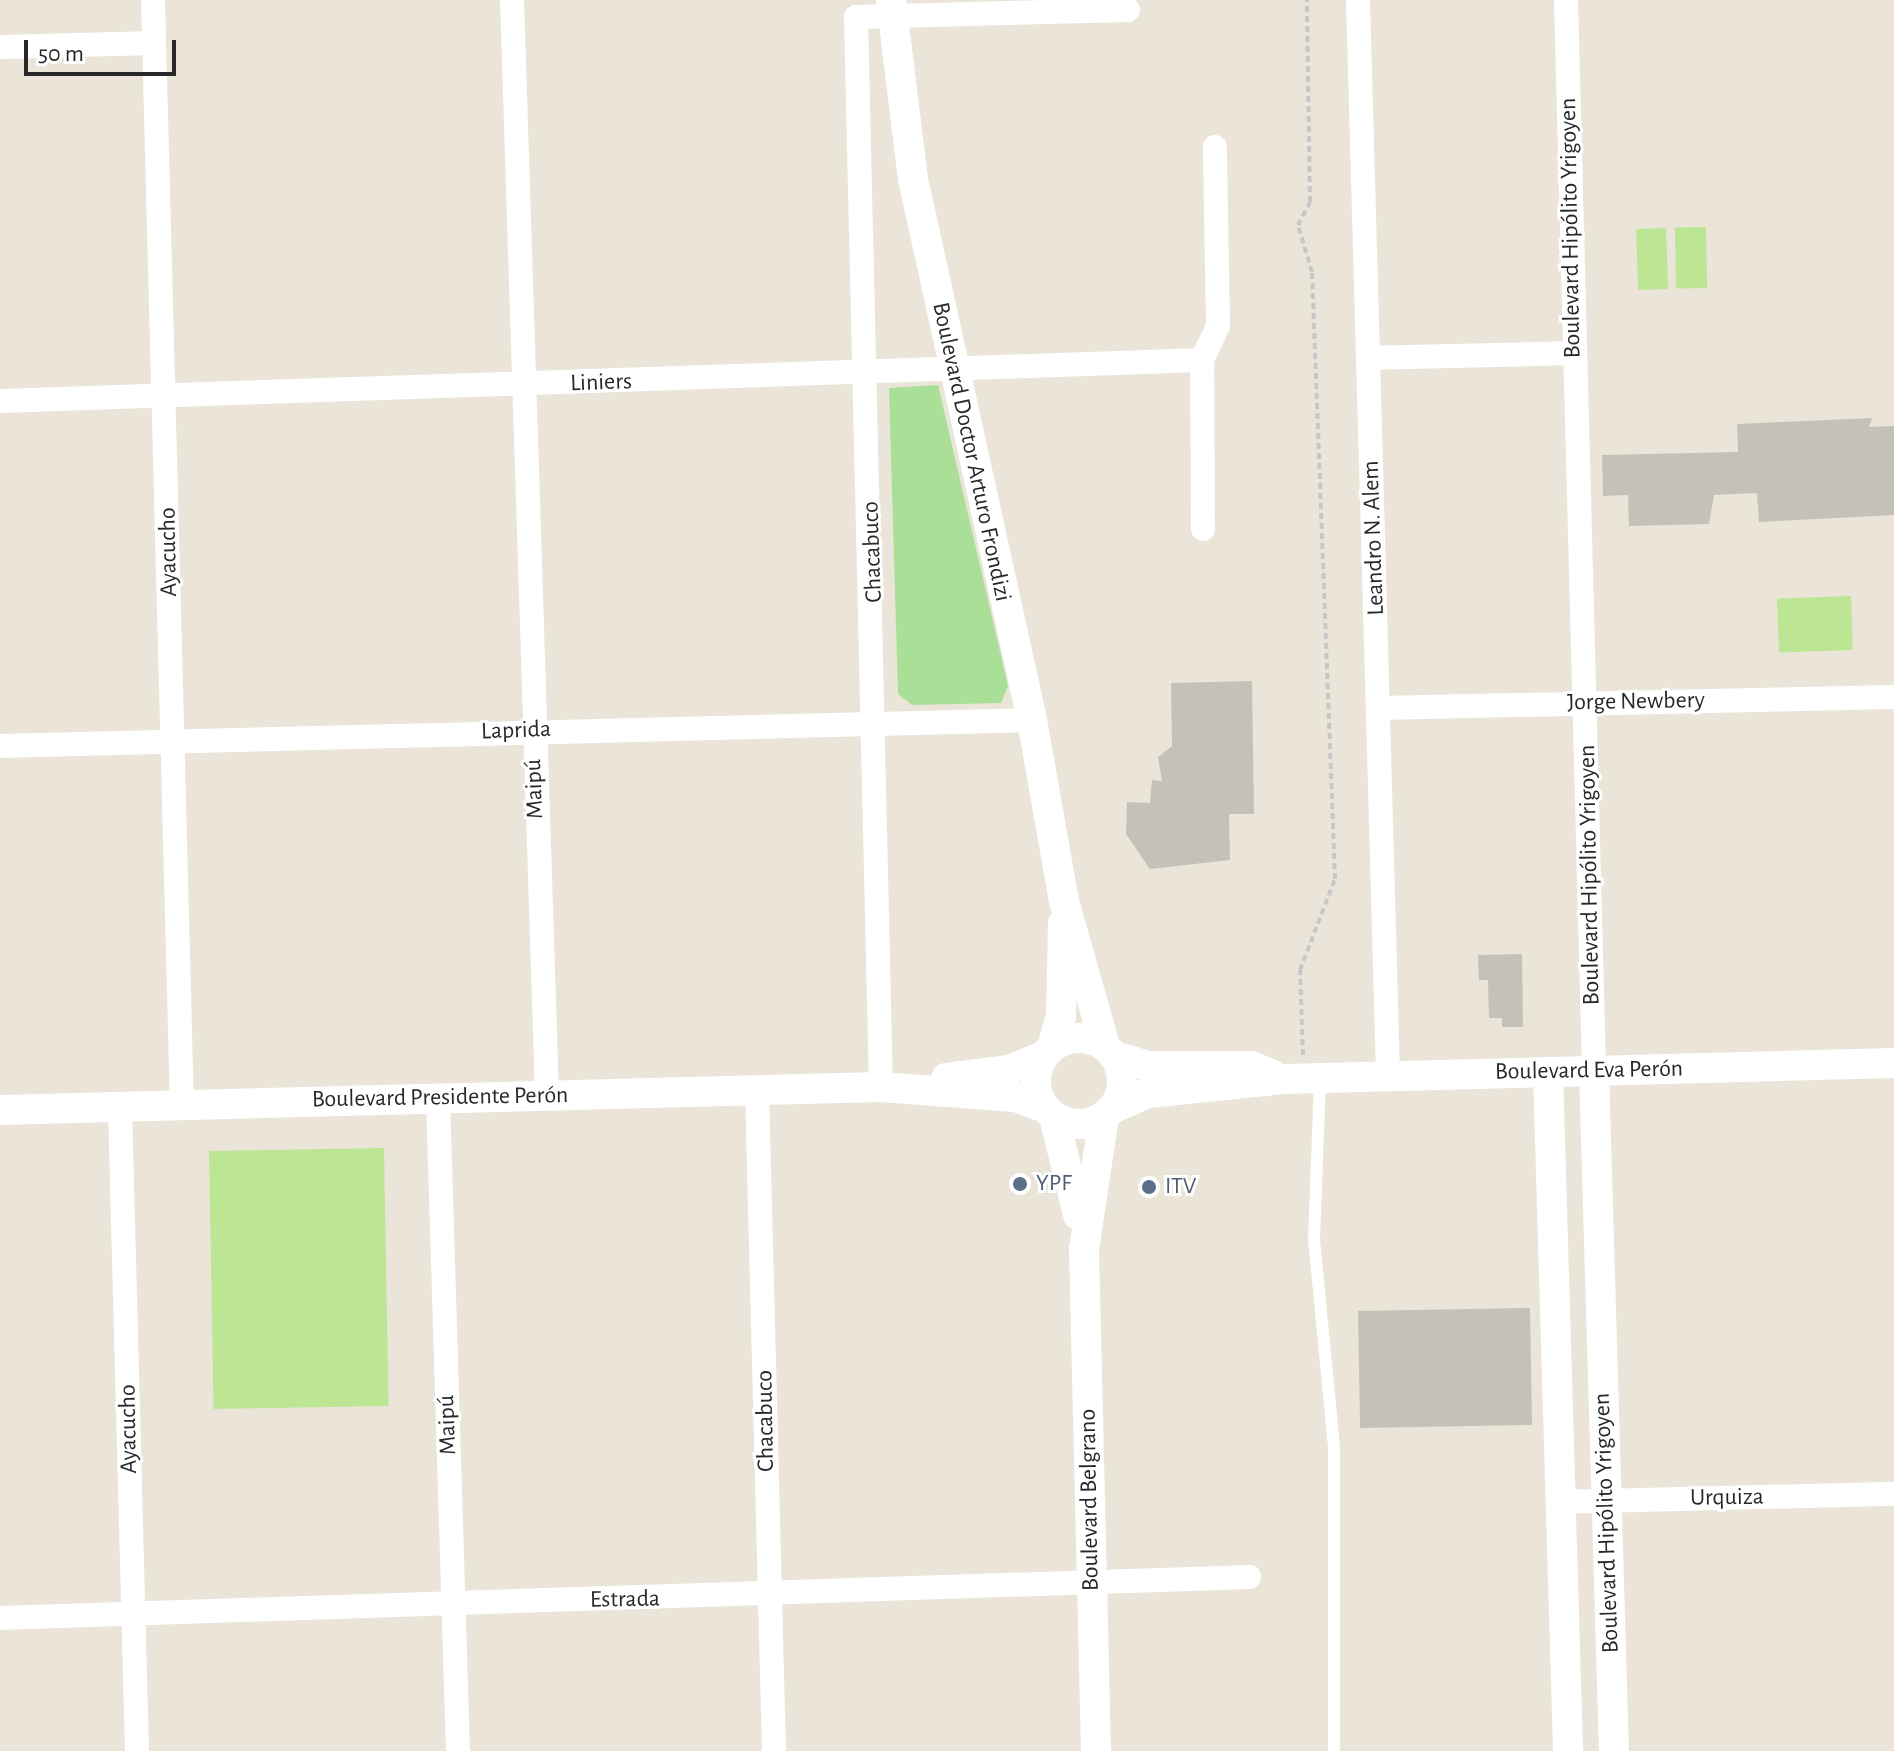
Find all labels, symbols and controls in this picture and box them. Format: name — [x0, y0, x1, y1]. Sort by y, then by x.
scale bar — [28, 24, 180, 74]
text: 50 m — [38, 42, 84, 66]
street label: Boulevard Hipólito Yrigoyen — [1554, 97, 1588, 359]
street label: Boulevard Doctor Arturo Frondizi — [925, 300, 1017, 604]
street label: Liniers — [570, 368, 632, 398]
street label: Leandro N. Alem — [1357, 460, 1391, 616]
street label: Chacabuco — [857, 501, 889, 603]
street label: Ayacucho — [154, 507, 184, 597]
street label: Jorge Newbery — [1567, 686, 1705, 718]
street label: Laprida — [480, 715, 552, 747]
street label: Boulevard Hipólito Yrigoyen — [1573, 744, 1607, 1006]
street label: Maipú — [520, 758, 550, 820]
street label: Boulevard Eva Perón — [1495, 1055, 1683, 1087]
street label: Boulevard Presidente Perón — [312, 1081, 568, 1115]
place label: YPF — [1036, 1170, 1072, 1198]
place label: ITV — [1165, 1173, 1196, 1201]
marker: YPF — [1011, 1175, 1029, 1193]
marker: ITV — [1140, 1178, 1158, 1196]
street label: Chacabuco — [751, 1370, 781, 1472]
street label: Ayacucho — [114, 1384, 144, 1474]
street label: Boulevard Hipólito Yrigoyen — [1588, 1392, 1626, 1654]
street label: Maipú — [433, 1394, 463, 1456]
street label: Boulevard Belgrano — [1074, 1409, 1106, 1591]
street label: Urquiza — [1690, 1483, 1764, 1513]
street label: Estrada — [590, 1585, 660, 1615]

